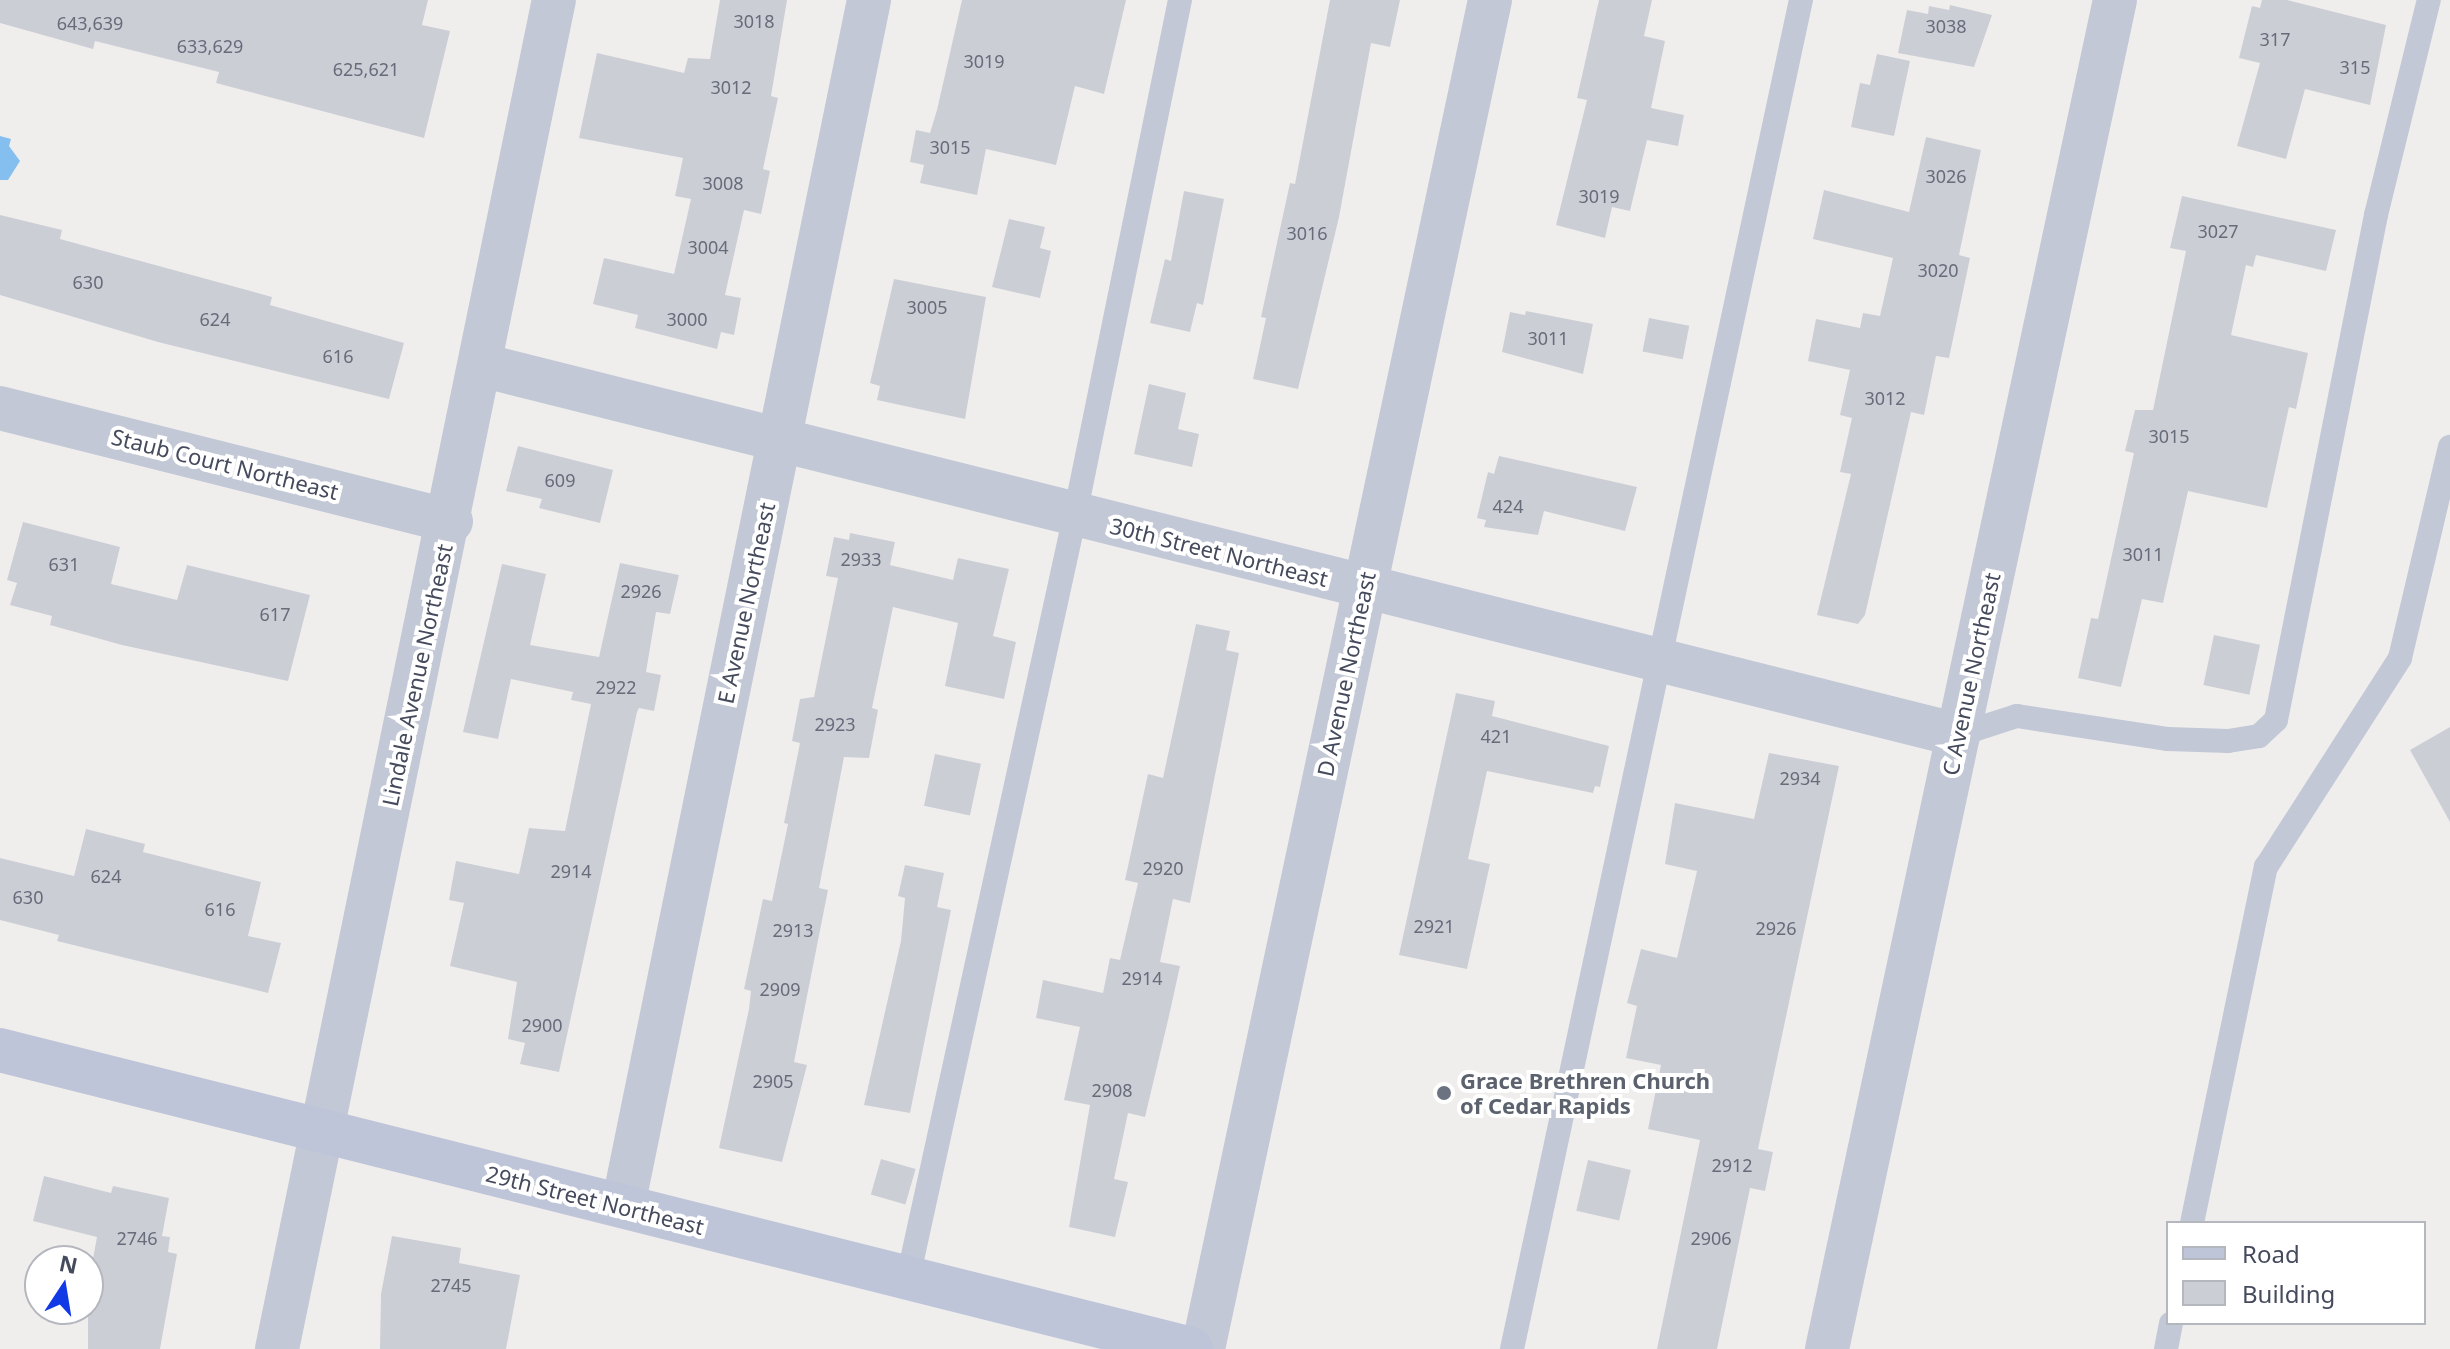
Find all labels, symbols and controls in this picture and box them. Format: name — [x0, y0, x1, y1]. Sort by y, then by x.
house number: 3018 — [733, 10, 775, 32]
house number: 643,639 — [57, 12, 123, 34]
house number: 3038 — [1925, 15, 1967, 37]
house number: 317 — [2260, 28, 2290, 50]
house number: 633,629 — [177, 35, 243, 57]
house number: 3019 — [963, 50, 1005, 72]
house number: 315 — [2340, 56, 2370, 78]
house number: 625,621 — [333, 58, 399, 80]
house number: 3012 — [710, 76, 752, 98]
house number: 3015 — [929, 136, 971, 158]
house number: 3026 — [1925, 165, 1967, 187]
house number: 3008 — [702, 172, 744, 194]
house number: 3019 — [1578, 185, 1620, 207]
house number: 3027 — [2197, 220, 2239, 242]
house number: 3016 — [1286, 222, 1328, 244]
house number: 3004 — [687, 236, 729, 258]
house number: 3020 — [1917, 259, 1959, 281]
house number: 630 — [73, 271, 103, 293]
house number: 3005 — [906, 296, 948, 318]
house number: 624 — [200, 308, 230, 330]
house number: 3000 — [666, 308, 708, 330]
house number: 3011 — [1527, 327, 1569, 349]
house number: 616 — [323, 345, 353, 367]
house number: 3012 — [1864, 387, 1906, 409]
street label: Staub Court Northeast — [109, 423, 341, 505]
house number: 3015 — [2148, 425, 2190, 447]
house number: 609 — [545, 469, 575, 491]
house number: 424 — [1493, 495, 1523, 517]
street label: E Avenue Northeast — [712, 500, 780, 706]
street label: 30th Street Northeast — [1107, 512, 1331, 592]
street label: Lindale Avenue Northeast — [376, 542, 458, 808]
house number: 3011 — [2122, 543, 2164, 565]
house number: 2933 — [840, 548, 882, 570]
house number: 631 — [49, 553, 79, 575]
street label: D Avenue Northeast — [1311, 569, 1381, 779]
street label: C Avenue Northeast — [1937, 570, 2005, 778]
house number: 2926 — [620, 580, 662, 602]
house number: 617 — [260, 603, 290, 625]
house number: 2922 — [595, 676, 637, 698]
house number: 2923 — [814, 713, 856, 735]
house number: 421 — [1481, 725, 1511, 747]
house number: 2934 — [1779, 767, 1821, 789]
house number: 2920 — [1142, 857, 1184, 879]
house number: 2914 — [550, 860, 592, 882]
house number: 624 — [91, 865, 121, 887]
house number: 630 — [13, 886, 43, 908]
house number: 616 — [205, 898, 235, 920]
house number: 2921 — [1413, 915, 1455, 937]
house number: 2926 — [1755, 917, 1797, 939]
house number: 2913 — [772, 919, 814, 941]
house number: 2914 — [1121, 967, 1163, 989]
house number: 2909 — [759, 978, 801, 1000]
house number: 2900 — [521, 1014, 563, 1036]
place label: Grace Brethren Church of Cedar Rapids — [1460, 1067, 1710, 1118]
house number: 2905 — [752, 1070, 794, 1092]
house number: 2908 — [1091, 1079, 1133, 1101]
marker: Grace Brethren Church of Cedar Rapids — [1435, 1084, 1453, 1102]
house number: 2912 — [1711, 1154, 1753, 1176]
street label: 29th Street Northeast — [483, 1160, 707, 1240]
legend — [2166, 1221, 2426, 1325]
house number: 2746 — [116, 1227, 158, 1249]
house number: 2906 — [1690, 1227, 1732, 1249]
text: Road — [2242, 1237, 2300, 1270]
north arrow — [24, 1245, 104, 1325]
text: N — [57, 1247, 80, 1280]
house number: 2745 — [430, 1274, 472, 1296]
text: Building — [2242, 1277, 2335, 1310]

